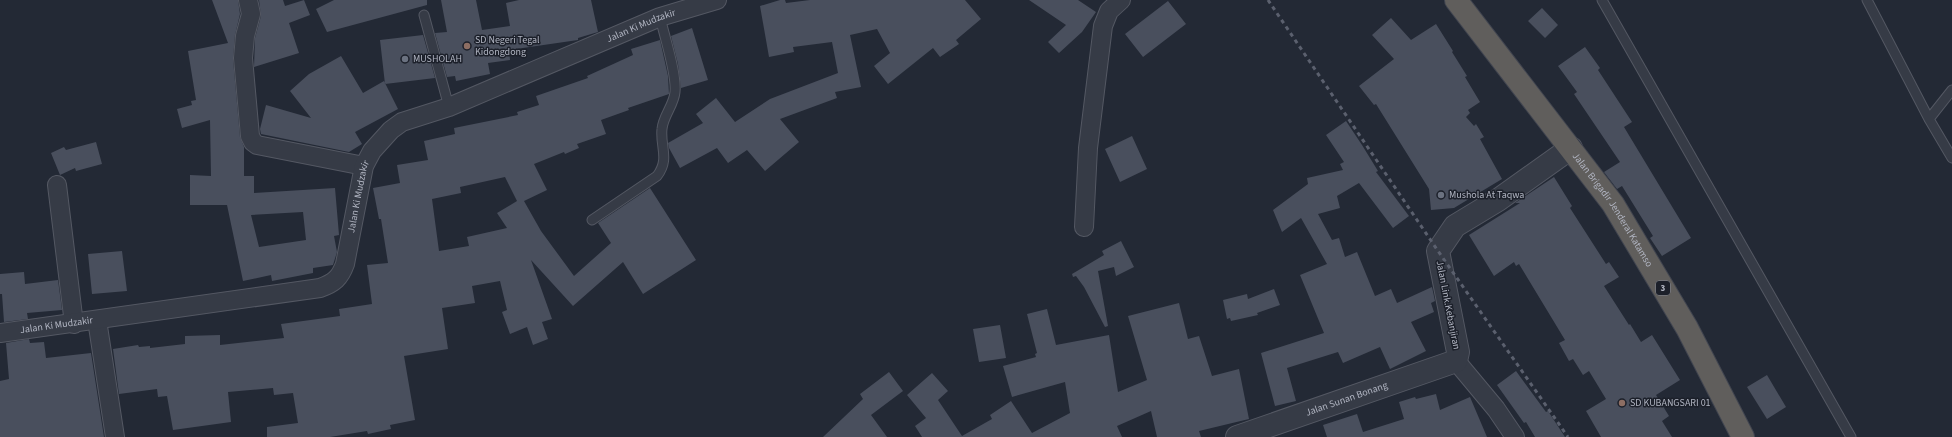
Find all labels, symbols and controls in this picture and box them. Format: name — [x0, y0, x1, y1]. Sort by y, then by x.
street label: Jalan Ki Mudzakir — [604, 6, 678, 46]
place label: SD Negeri Tegal Kidongdong — [475, 33, 540, 59]
marker: SD Negeri Tegal Kidongdong — [462, 41, 472, 51]
place label: MUSHOLAH — [413, 52, 462, 66]
marker: MUSHOLAH — [400, 54, 410, 64]
street label: Jalan Brigadir Jenderal Katamso — [1569, 150, 1656, 270]
street label: Jalan Ki Mudzakir — [344, 157, 373, 234]
place label: Mushola At Taqwa — [1449, 188, 1524, 202]
marker: Mushola At Taqwa — [1436, 190, 1446, 200]
street label: Jalan Link.Kebanjiran — [1432, 259, 1464, 351]
road number: 3 — [1656, 281, 1670, 295]
street label: Jalan Ki Mudzakir — [19, 313, 94, 337]
street label: Jalan Sunan Bonang — [1304, 378, 1390, 420]
place label: SD KUBANGSARI 01 — [1630, 396, 1711, 410]
marker: SD KUBANGSARI 01 — [1617, 398, 1627, 408]

